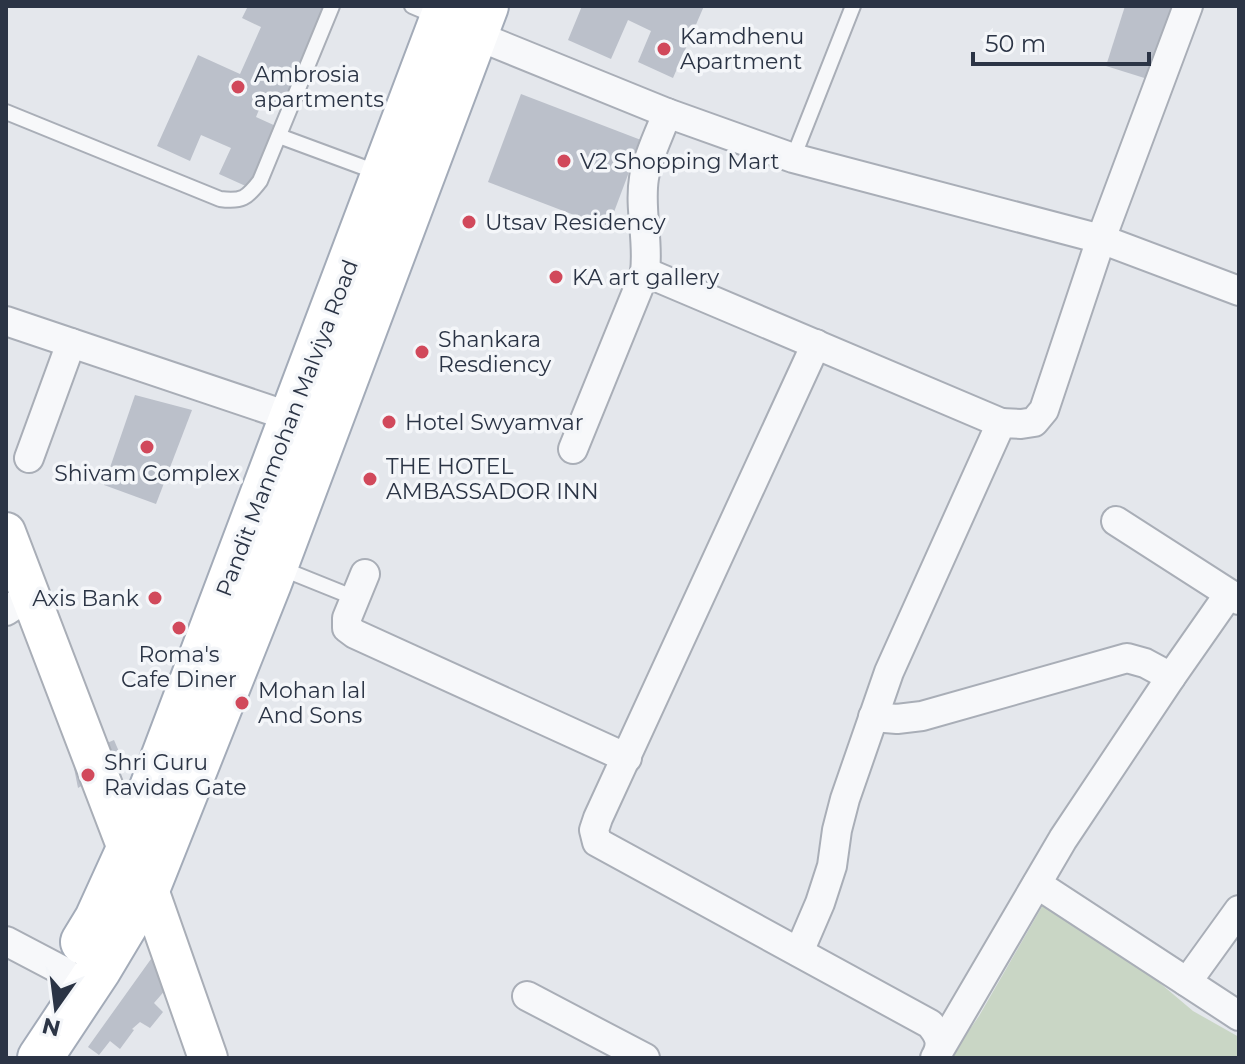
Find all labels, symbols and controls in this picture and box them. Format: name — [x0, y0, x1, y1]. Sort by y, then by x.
scale bar — [973, 16, 1149, 66]
place label: Kamdhenu Apartment — [680, 23, 804, 75]
text: 50 m — [985, 29, 1046, 58]
marker: Kamdhenu Apartment — [655, 40, 673, 58]
place label: Ambrosia apartments — [254, 61, 384, 113]
marker: Ambrosia apartments — [229, 78, 247, 96]
place label: V2 Shopping Mart — [580, 148, 779, 175]
marker: V2 Shopping Mart — [555, 152, 573, 170]
place label: Utsav Residency — [485, 209, 666, 236]
marker: Utsav Residency — [460, 213, 478, 231]
street label: Pandit Manmohan Malviya Road — [210, 256, 364, 600]
place label: KA art gallery — [572, 264, 719, 291]
marker: KA art gallery — [547, 268, 565, 286]
place label: Shankara Resdiency — [438, 326, 551, 378]
marker: Shankara Resdiency — [413, 343, 431, 361]
place label: Hotel Swyamvar — [405, 409, 584, 436]
marker: Hotel Swyamvar — [380, 413, 398, 431]
marker: Shivam Complex — [138, 438, 156, 456]
place label: THE HOTEL AMBASSADOR INN — [386, 453, 599, 505]
place label: Shivam Complex — [54, 460, 240, 487]
marker: THE HOTEL AMBASSADOR INN — [361, 470, 379, 488]
place label: Axis Bank — [32, 585, 140, 612]
marker: Axis Bank — [146, 589, 164, 607]
marker: Roma's Cafe Diner — [170, 619, 188, 637]
place label: Roma's Cafe Diner — [121, 641, 237, 693]
place label: Mohan lal And Sons — [258, 677, 366, 729]
marker: Mohan lal And Sons — [233, 694, 251, 712]
place label: Shri Guru Ravidas Gate — [104, 749, 247, 801]
marker: Shri Guru Ravidas Gate — [79, 766, 97, 784]
north arrow — [16, 968, 96, 1048]
text: N — [39, 1012, 63, 1042]

